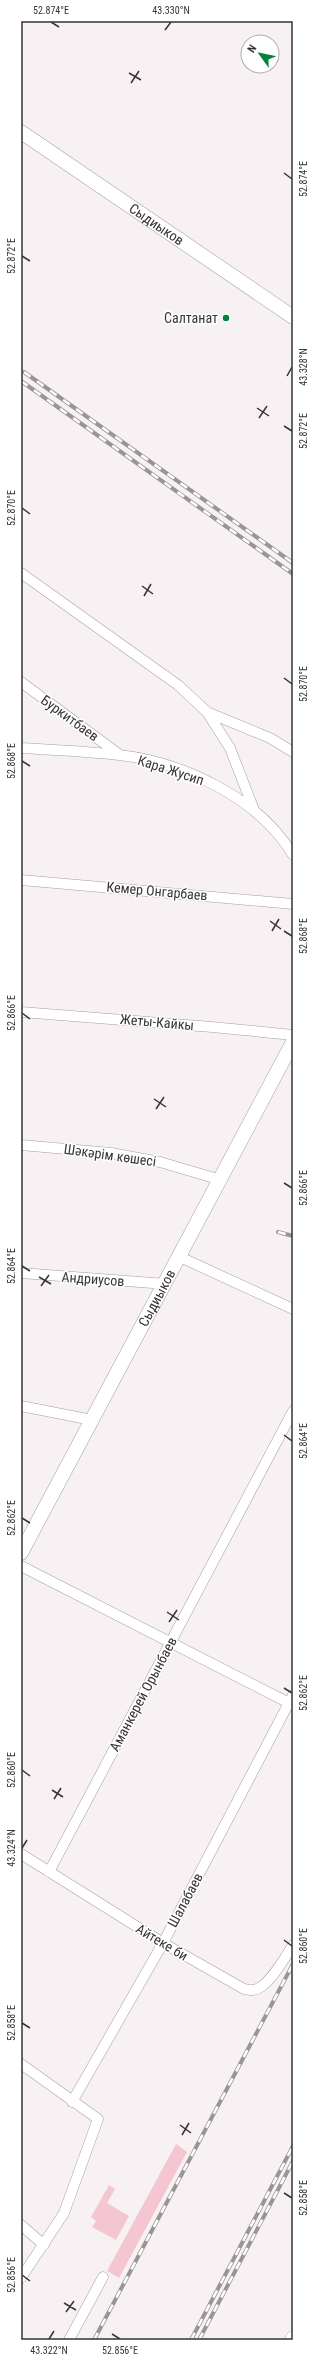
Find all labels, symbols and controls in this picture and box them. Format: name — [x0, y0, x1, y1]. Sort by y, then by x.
text: 52.874°E — [33, 5, 69, 16]
text: 43.330°N — [152, 5, 190, 16]
north arrow — [240, 34, 280, 74]
text: N — [245, 42, 259, 55]
text: 52.874°E — [298, 161, 309, 197]
street label: Сыдиыков — [126, 200, 187, 248]
text: 52.872°E — [6, 238, 17, 274]
place label: Салтанат — [164, 310, 218, 326]
marker: Салтанат — [221, 313, 231, 323]
text: 43.328°N — [298, 348, 309, 386]
text: 52.872°E — [298, 413, 309, 449]
text: 52.870°E — [6, 490, 17, 526]
text: 52.870°E — [298, 666, 309, 702]
street label: Буркитбаев — [38, 692, 102, 744]
text: 52.868°E — [6, 743, 17, 779]
street label: Кара Жусип — [136, 752, 206, 788]
street label: Кемер Онгарбаев — [106, 879, 208, 903]
text: 52.868°E — [298, 918, 309, 954]
text: 52.866°E — [6, 995, 17, 1031]
street label: Жеты-Кайкы — [119, 1011, 195, 1033]
street label: Шәкәрім көшесі — [63, 1141, 157, 1169]
text: 52.866°E — [298, 1170, 309, 1206]
text: 52.864°E — [6, 1248, 17, 1284]
street label: Сыдиыков — [135, 1267, 179, 1329]
street label: Андриусов — [61, 1269, 125, 1289]
text: 52.864°E — [298, 1423, 309, 1459]
text: 52.862°E — [6, 1500, 17, 1536]
street label: Аманкерей Орынбаев — [106, 1634, 180, 1754]
text: 52.862°E — [298, 1675, 309, 1711]
text: 52.860°E — [6, 1752, 17, 1788]
text: 43.324°N — [6, 1829, 17, 1867]
street label: Шалабаев — [164, 1870, 206, 1930]
street label: Айтеке би — [133, 1920, 191, 1964]
text: 52.860°E — [298, 1928, 309, 1964]
text: 52.858°E — [6, 2005, 17, 2041]
text: 52.858°E — [298, 2180, 309, 2216]
text: 52.856°E — [6, 2257, 17, 2293]
text: 43.322°N — [30, 2345, 68, 2356]
text: 52.856°E — [102, 2345, 138, 2356]

